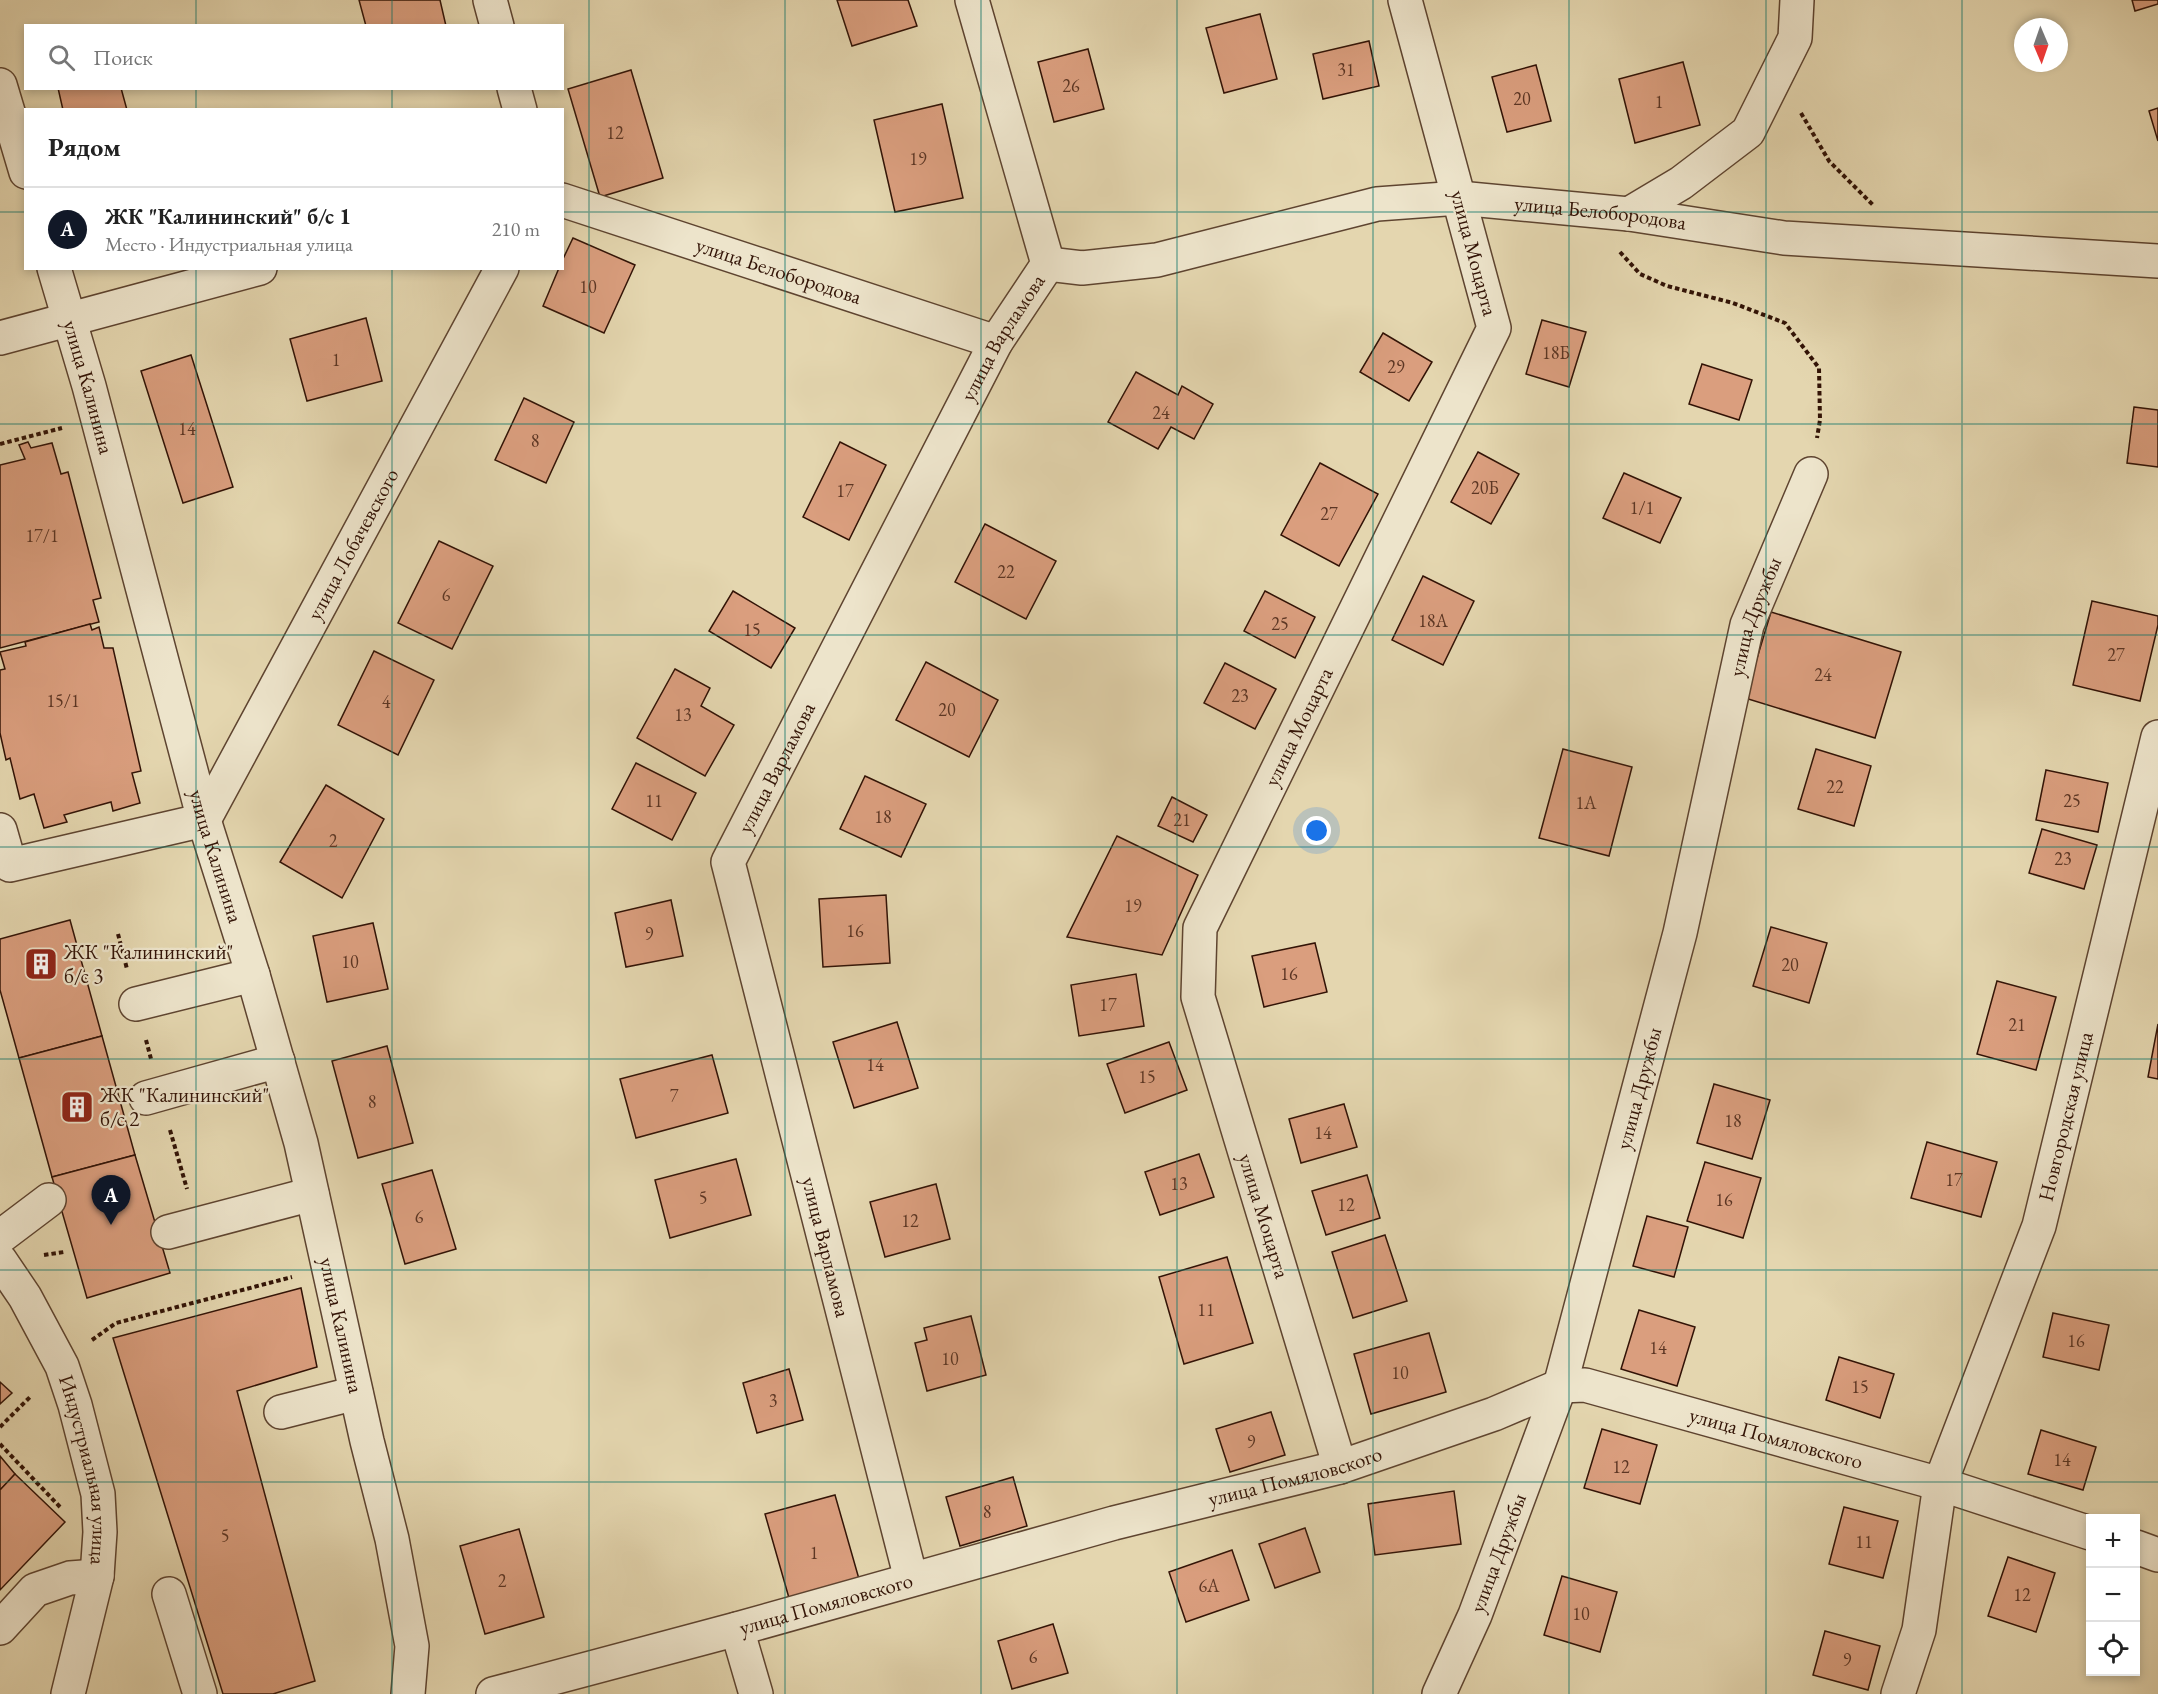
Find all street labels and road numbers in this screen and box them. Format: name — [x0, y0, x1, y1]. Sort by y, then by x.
street label: улица Моцарта — [1445, 187, 1504, 319]
street label: улица Белобородова — [1513, 189, 1689, 236]
street label: улица Белобородова — [693, 231, 866, 310]
street label: улица Варламова — [954, 268, 1051, 406]
street label: улица Калинина — [57, 317, 121, 458]
street label: улица Лобачевского — [301, 463, 404, 625]
street label: улица Дружбы — [1722, 552, 1787, 679]
street label: улица Моцарта — [1258, 662, 1339, 791]
street label: улица Варламова — [731, 697, 821, 838]
street label: улица Калинина — [183, 786, 250, 927]
street label: улица Дружбы — [1609, 1024, 1667, 1152]
street label: Новгородская улица — [2032, 1028, 2099, 1204]
street label: улица Моцарта — [1233, 1150, 1296, 1282]
street label: улица Варламова — [796, 1174, 857, 1320]
street label: улица Калинина — [314, 1255, 370, 1396]
street label: Индустриальная улица — [53, 1371, 114, 1566]
street label: улица Помяловского — [1687, 1401, 1866, 1475]
street label: улица Помяловского — [1205, 1440, 1385, 1512]
street label: улица Дружбы — [1463, 1489, 1532, 1616]
street label: улица Помяловского — [736, 1566, 916, 1641]

